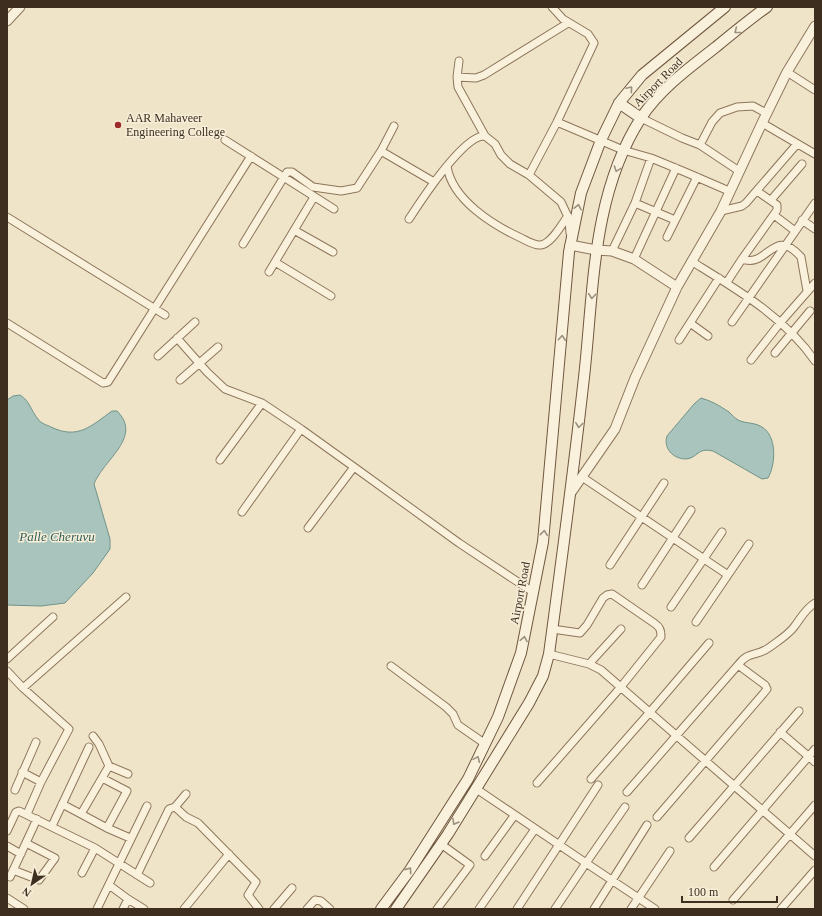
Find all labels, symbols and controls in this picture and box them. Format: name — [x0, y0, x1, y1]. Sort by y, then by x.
one-way arrow — [734, 26, 741, 33]
street label: Airport Road — [631, 55, 685, 109]
one-way arrow — [626, 87, 633, 94]
place label: AAR Mahaveer Engineering College — [126, 111, 225, 139]
marker: AAR Mahaveer Engineering College — [113, 120, 123, 130]
one-way arrow — [613, 165, 622, 172]
one-way arrow — [574, 204, 582, 210]
one-way arrow — [588, 293, 597, 299]
one-way arrow — [557, 335, 566, 341]
one-way arrow — [575, 422, 584, 428]
water label: Palle Cheruvu — [18, 529, 95, 544]
one-way arrow — [539, 530, 548, 536]
street label: Airport Road — [507, 560, 533, 626]
one-way arrow — [519, 636, 528, 642]
one-way arrow — [472, 756, 480, 764]
one-way arrow — [453, 818, 460, 825]
north arrow — [12, 864, 52, 904]
one-way arrow — [404, 868, 411, 875]
scale bar — [682, 878, 777, 904]
text: N — [20, 885, 33, 899]
text: 100 m — [688, 885, 719, 899]

